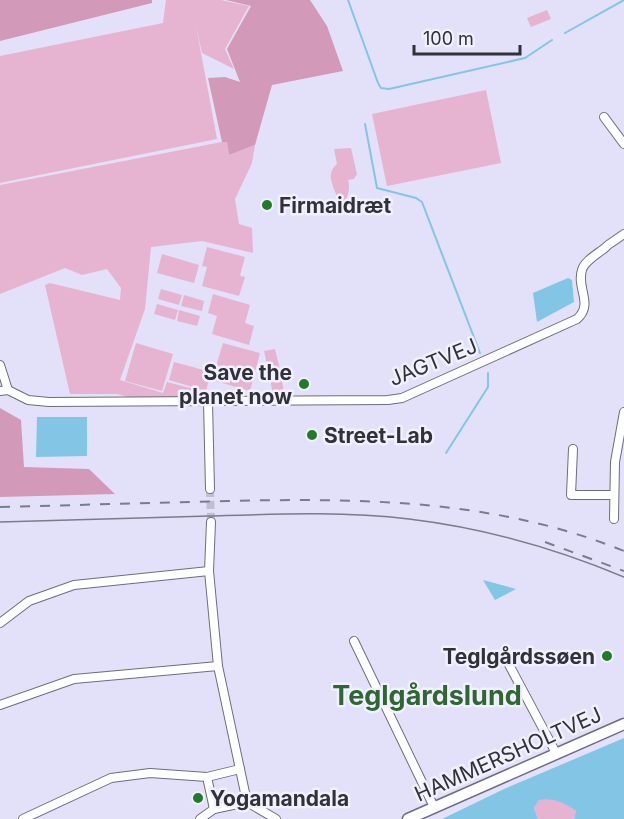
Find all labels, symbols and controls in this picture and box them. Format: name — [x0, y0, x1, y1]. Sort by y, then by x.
scale bar — [414, 18, 520, 56]
text: 100 m — [423, 28, 474, 49]
place label: Firmaidræt — [279, 193, 391, 218]
marker: Firmaidræt — [260, 198, 274, 212]
street label: JAGTVEJ — [385, 333, 481, 391]
place label: Save the planet now — [179, 360, 292, 409]
marker: Save the planet now — [297, 377, 311, 391]
place label: Street-Lab — [324, 423, 433, 448]
marker: Street-Lab — [305, 428, 319, 442]
place label: Teglgårdssøen — [442, 644, 595, 669]
marker: Teglgårdssøen — [600, 649, 614, 663]
district label: Teglgårdslund — [332, 679, 522, 712]
street label: HAMMERSHOLTVEJ — [411, 702, 605, 806]
place label: Yogamandala — [210, 786, 349, 811]
marker: Yogamandala — [191, 791, 205, 805]

